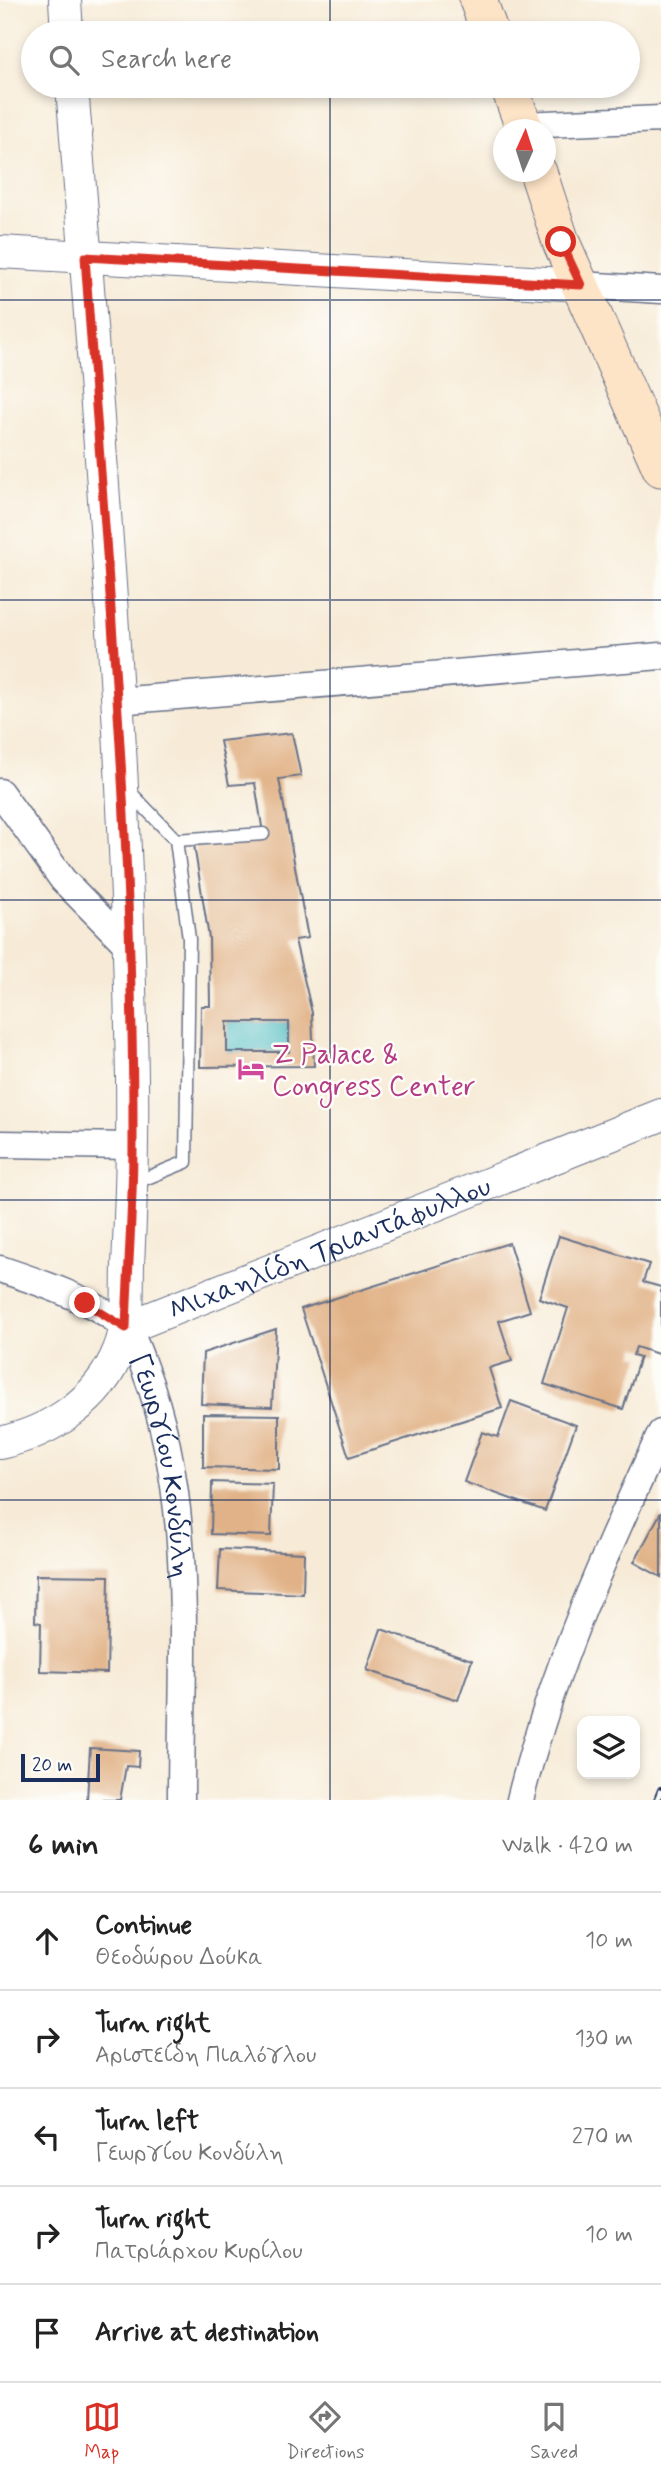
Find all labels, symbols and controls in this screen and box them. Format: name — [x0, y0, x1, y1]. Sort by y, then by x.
search box — [21, 21, 640, 98]
icon: search — [45, 41, 83, 79]
text: Search here — [101, 43, 232, 77]
north arrow — [493, 119, 556, 182]
route start — [545, 226, 576, 257]
place label: Z Palace & Congress Center — [272, 1037, 476, 1108]
hotel icon: Z Palace & Congress Center — [236, 1054, 266, 1084]
street label: Μιχαηλίδη Τριαντάφυλλου — [164, 1169, 497, 1330]
route end — [69, 1287, 100, 1318]
street label: Γεωργίου Κονδύλη — [119, 1349, 198, 1580]
map controls — [577, 1716, 640, 1779]
button: layers — [577, 1716, 640, 1779]
scale bar — [21, 1751, 100, 1783]
text: 20 m — [32, 1753, 72, 1778]
text: 6 min — [28, 1826, 99, 1865]
text: Walk · 420 m — [502, 1831, 633, 1861]
text: Continue — [95, 1909, 192, 1943]
icon: ahead — [28, 1922, 66, 1960]
text: 10 m — [585, 1926, 633, 1956]
text: Θεοδώρου Δούκα — [95, 1943, 263, 1973]
text: Turn right — [95, 2007, 211, 2041]
icon: right — [28, 2020, 66, 2058]
text: 130 m — [575, 2024, 633, 2054]
text: Αριστείδη Πιαλόγλου — [95, 2041, 316, 2071]
text: Turn left — [95, 2105, 199, 2139]
icon: left — [28, 2118, 66, 2156]
text: 270 m — [572, 2122, 633, 2152]
text: Γεωργίου Κονδύλη — [95, 2139, 284, 2169]
text: Turn right — [95, 2203, 211, 2237]
icon: right — [28, 2216, 66, 2254]
text: 10 m — [585, 2220, 633, 2250]
text: Πατριάρχου Κυρίλου — [95, 2237, 303, 2267]
icon: arrive — [28, 2314, 66, 2352]
text: Arrive at destination — [95, 2316, 319, 2350]
tab: Map — [83, 2398, 121, 2465]
tab: Directions — [286, 2398, 365, 2465]
tab: Saved — [530, 2398, 578, 2465]

